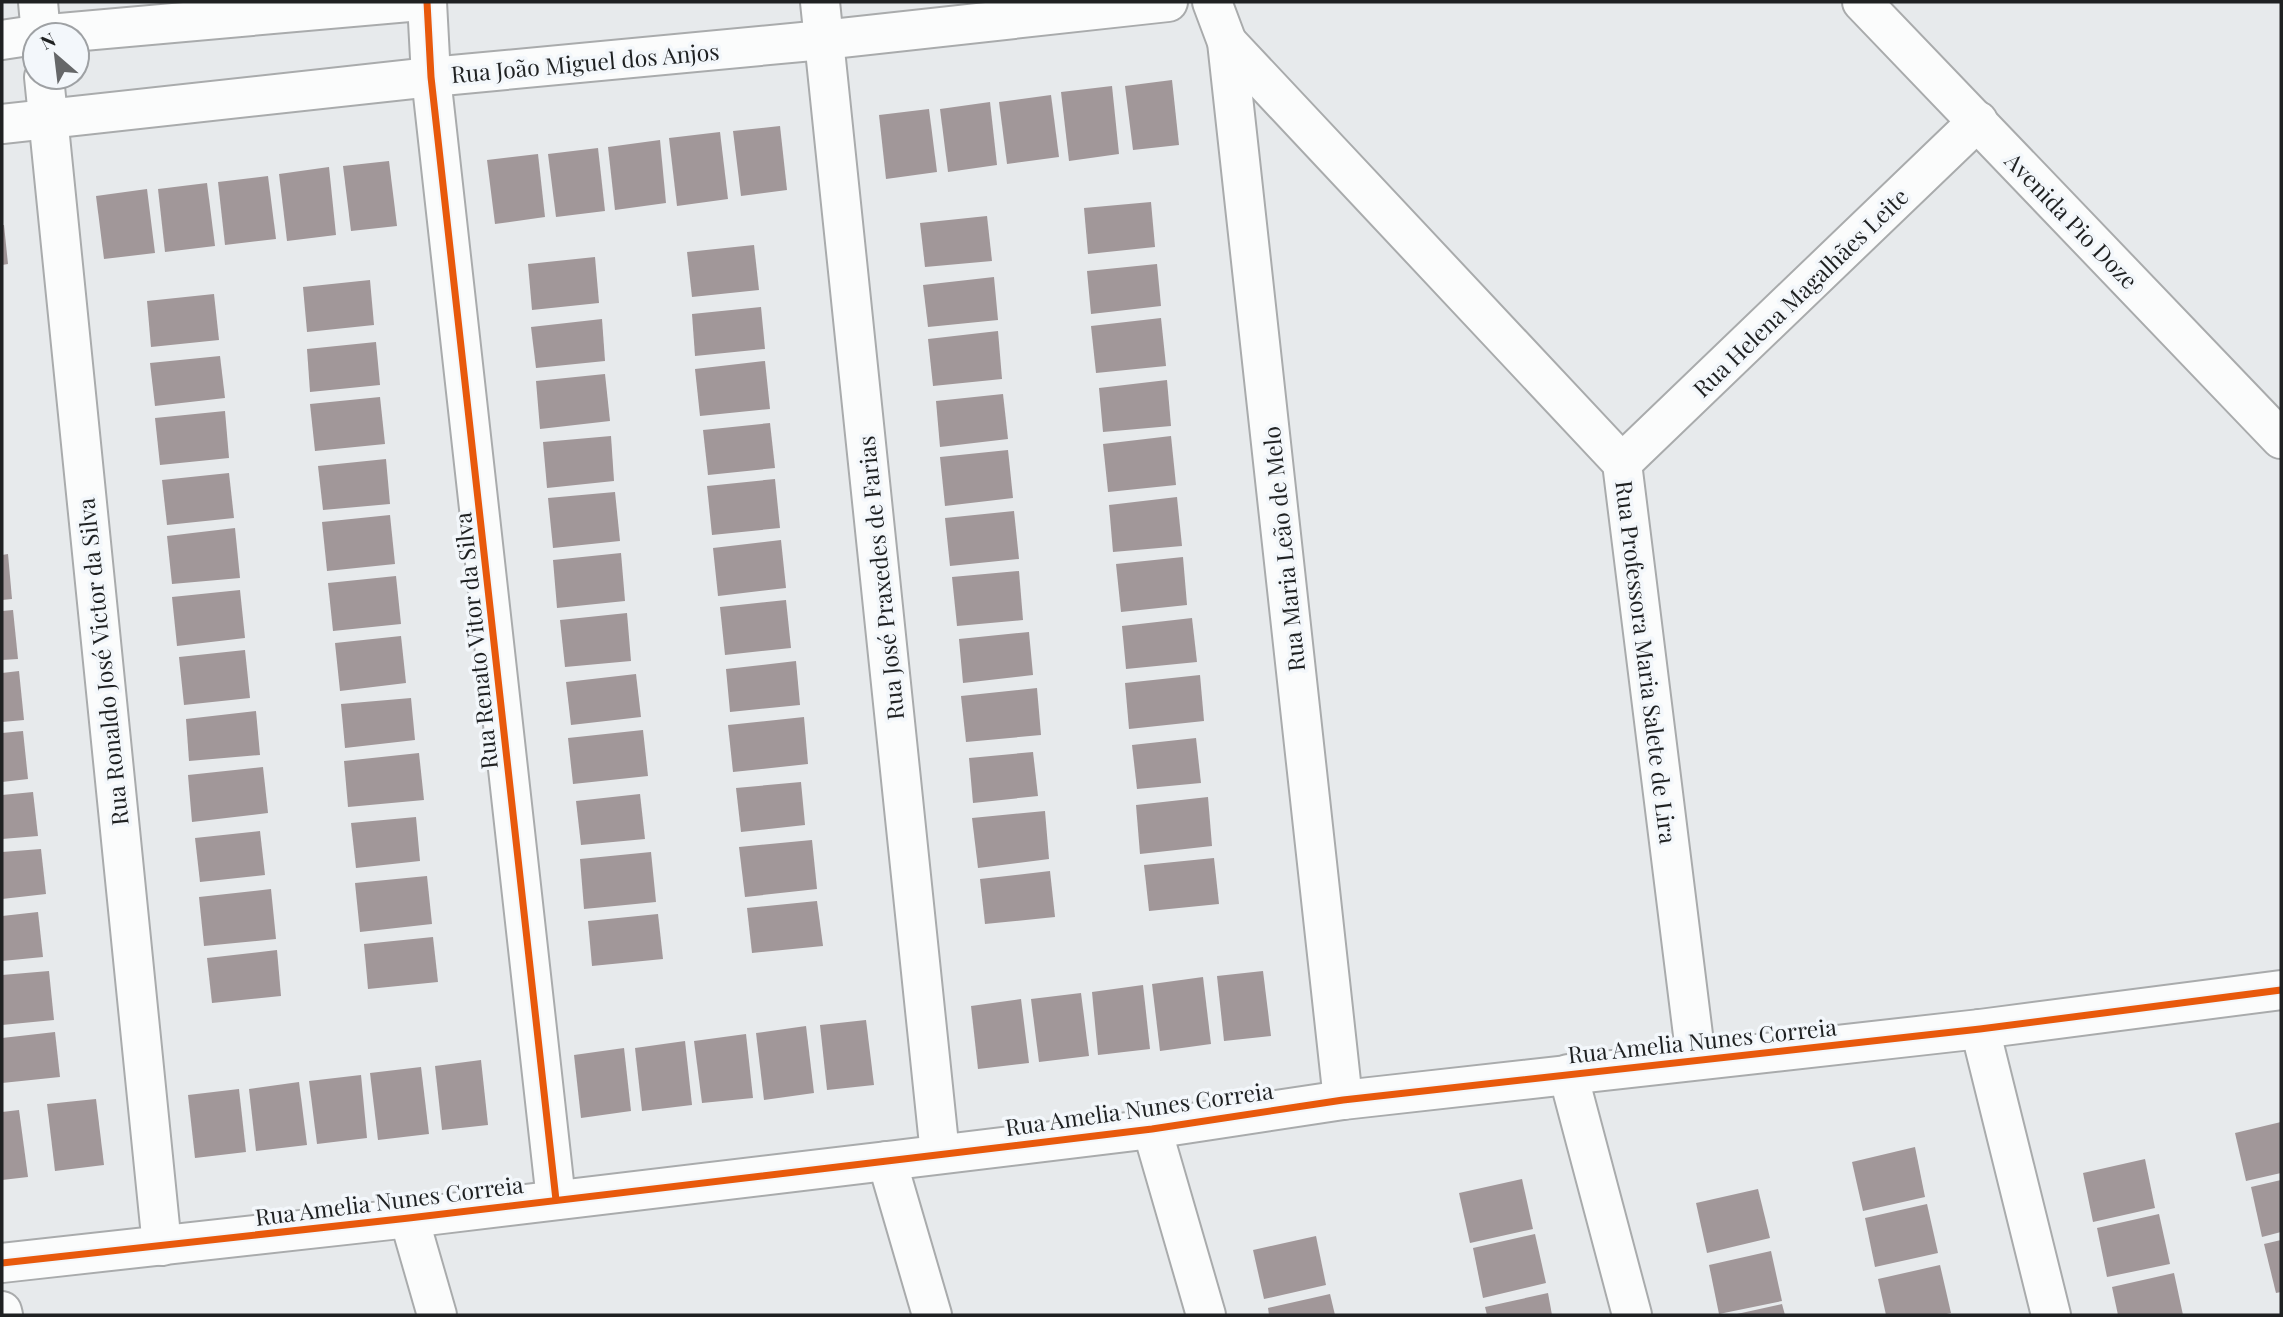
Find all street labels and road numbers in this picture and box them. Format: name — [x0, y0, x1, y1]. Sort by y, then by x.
street label: Rua João Miguel dos Anjos — [450, 35, 720, 89]
street label: Avenida Pio Doze — [1998, 144, 2145, 295]
street label: Rua Helena Magalhães Leite — [1686, 181, 1914, 403]
street label: Rua Maria Leão de Melo — [1255, 425, 1311, 673]
street label: Rua José Praxedes de Farias — [850, 434, 910, 722]
street label: Rua Professora Maria Salete de Lira — [1609, 479, 1685, 846]
street label: Rua Ronaldo José Victor da Silva — [69, 496, 135, 827]
street label: Rua Renato Vitor da Silva — [446, 511, 504, 771]
street label: Rua Amelia Nunes Correia — [1566, 1010, 1838, 1070]
street label: Rua Amelia Nunes Correia — [1003, 1074, 1275, 1142]
street label: Rua Amelia Nunes Correia — [253, 1168, 525, 1232]

